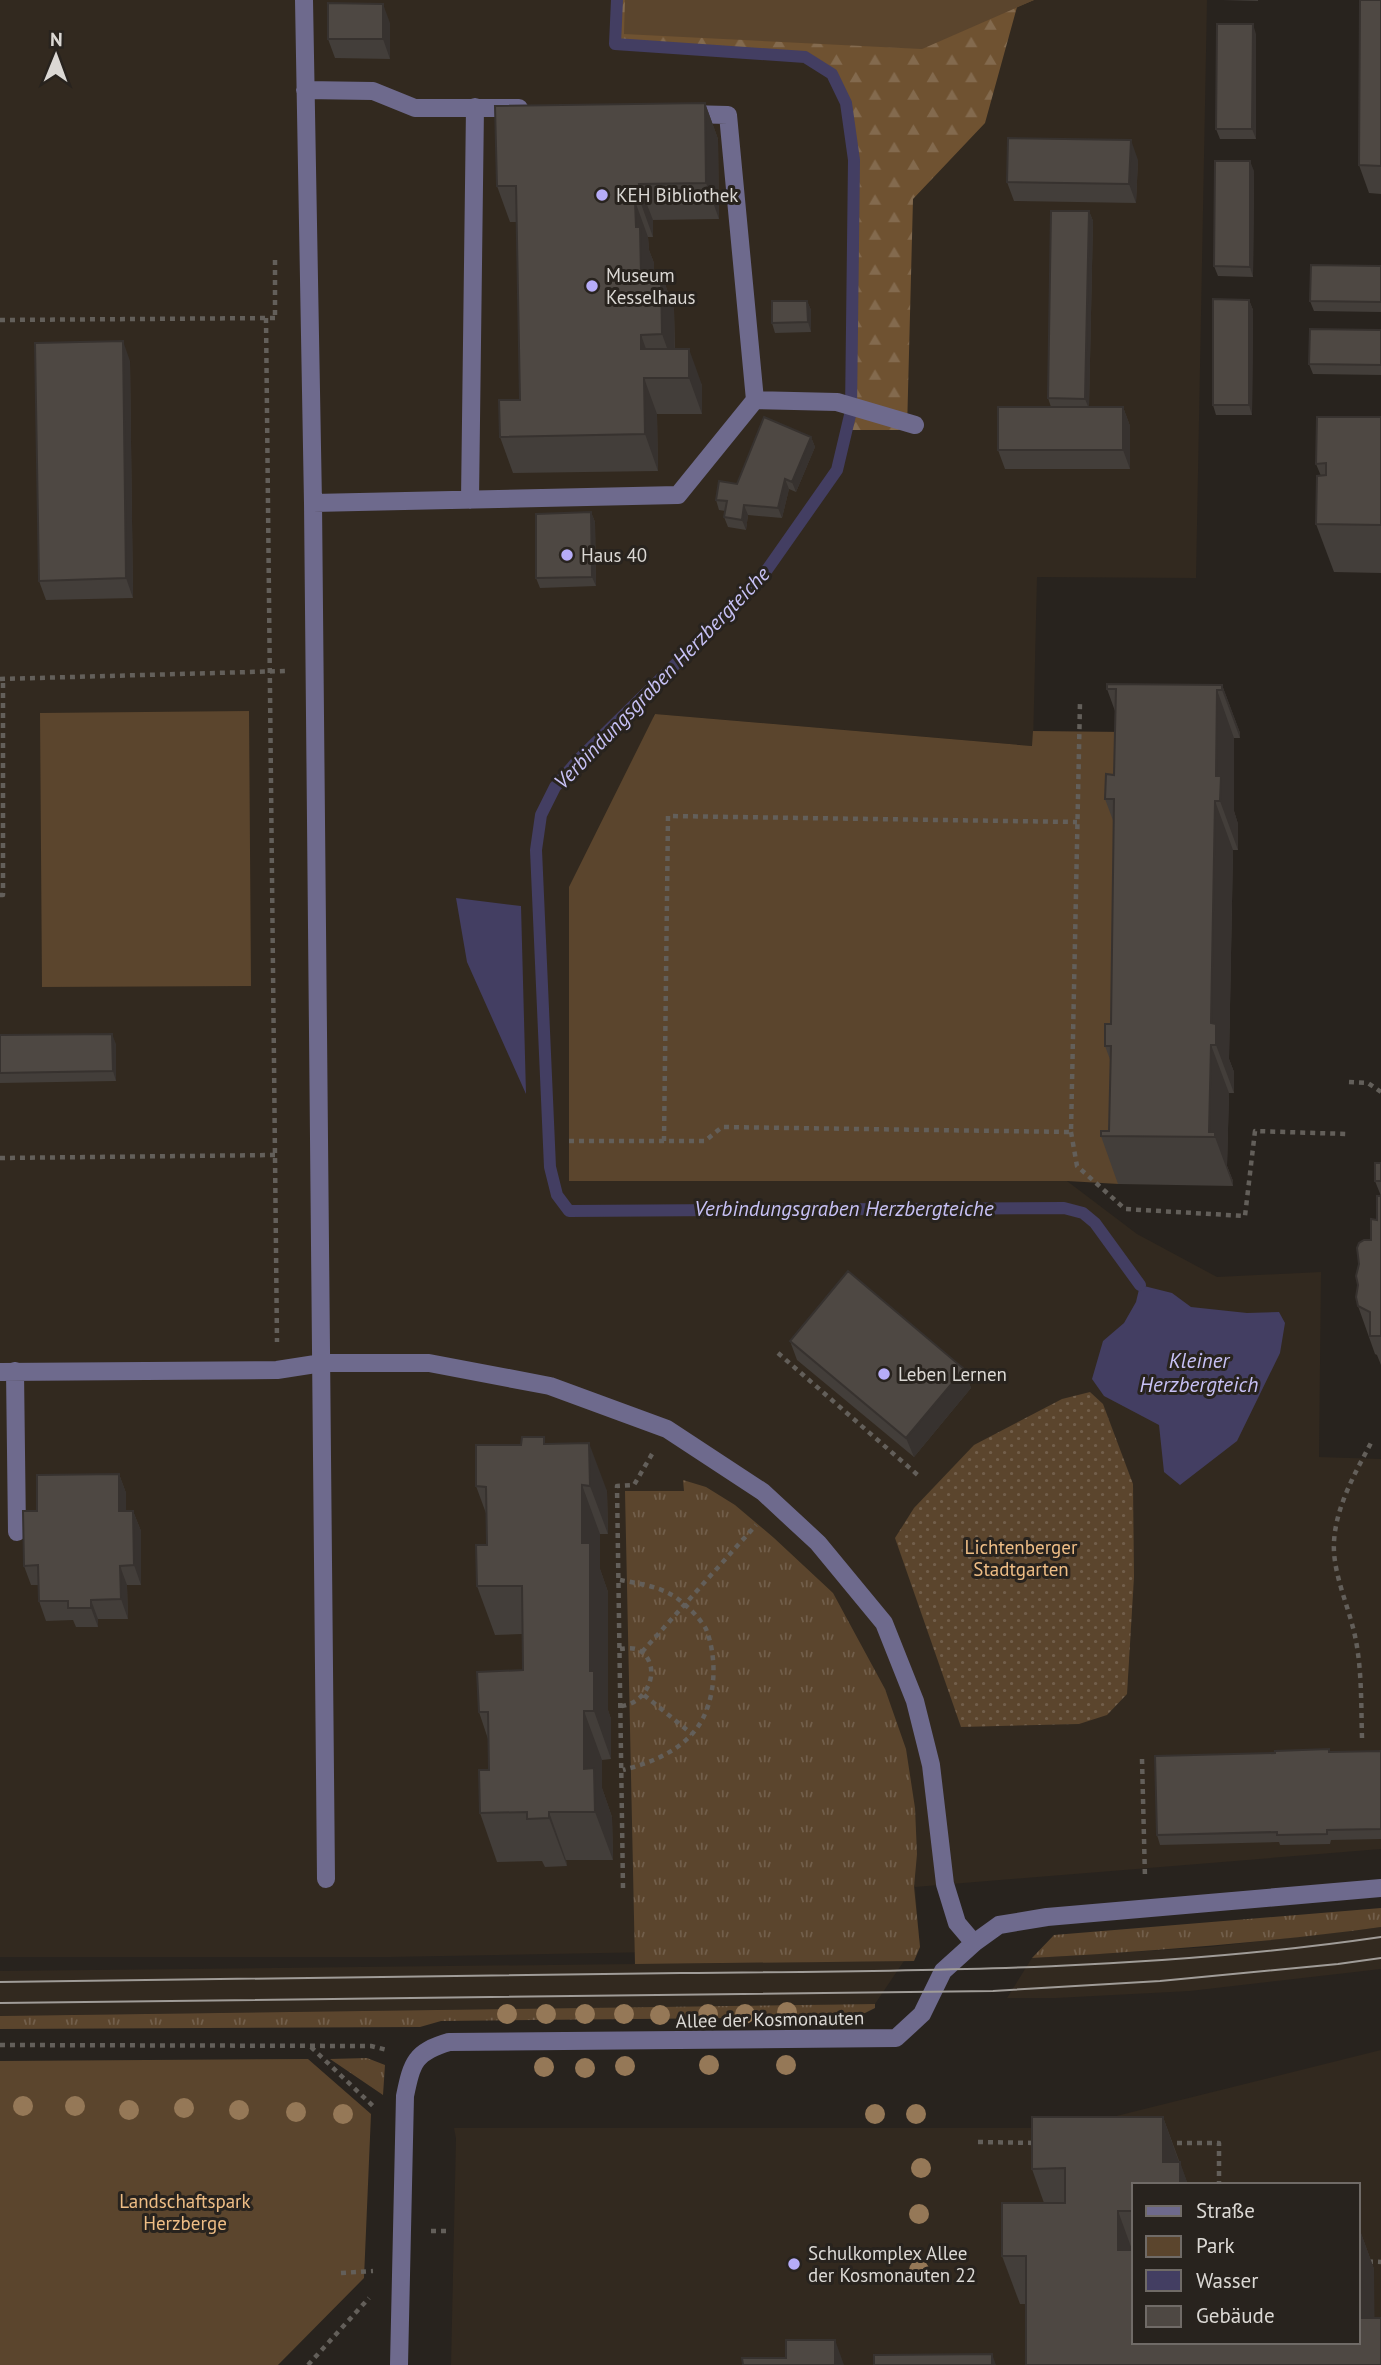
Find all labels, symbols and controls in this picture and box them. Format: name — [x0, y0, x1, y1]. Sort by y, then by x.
north arrow — [21, 21, 91, 91]
text: N — [50, 27, 63, 51]
place label: KEH Bibliothek — [616, 183, 738, 207]
marker: KEH Bibliothek — [594, 187, 610, 203]
place label: Museum Kesselhaus — [606, 263, 696, 309]
marker: Museum Kesselhaus — [584, 278, 600, 294]
place label: Haus 40 — [581, 543, 647, 567]
marker: Haus 40 — [559, 547, 575, 563]
water label: Verbindungsgraben Herzbergteiche — [548, 560, 776, 795]
water label: Verbindungsgraben Herzbergteiche — [694, 1195, 994, 1222]
water label: Kleiner Herzbergteich — [1140, 1347, 1258, 1398]
place label: Leben Lernen — [898, 1362, 1007, 1386]
marker: Leben Lernen — [876, 1366, 892, 1382]
park label: Lichtenberger Stadtgarten — [965, 1535, 1078, 1581]
street label: Allee der Kosmonauten — [676, 2005, 864, 2033]
legend — [1132, 2183, 1360, 2344]
park label: Landschaftspark Herzberge — [119, 2189, 251, 2235]
text: Straße — [1196, 2197, 1255, 2224]
text: Park — [1196, 2232, 1235, 2259]
place label: Schulkomplex Allee der Kosmonauten 22 — [808, 2241, 976, 2287]
marker: Schulkomplex Allee der Kosmonauten 22 — [786, 2256, 802, 2272]
text: Wasser — [1196, 2267, 1258, 2294]
text: Gebäude — [1196, 2302, 1275, 2329]

